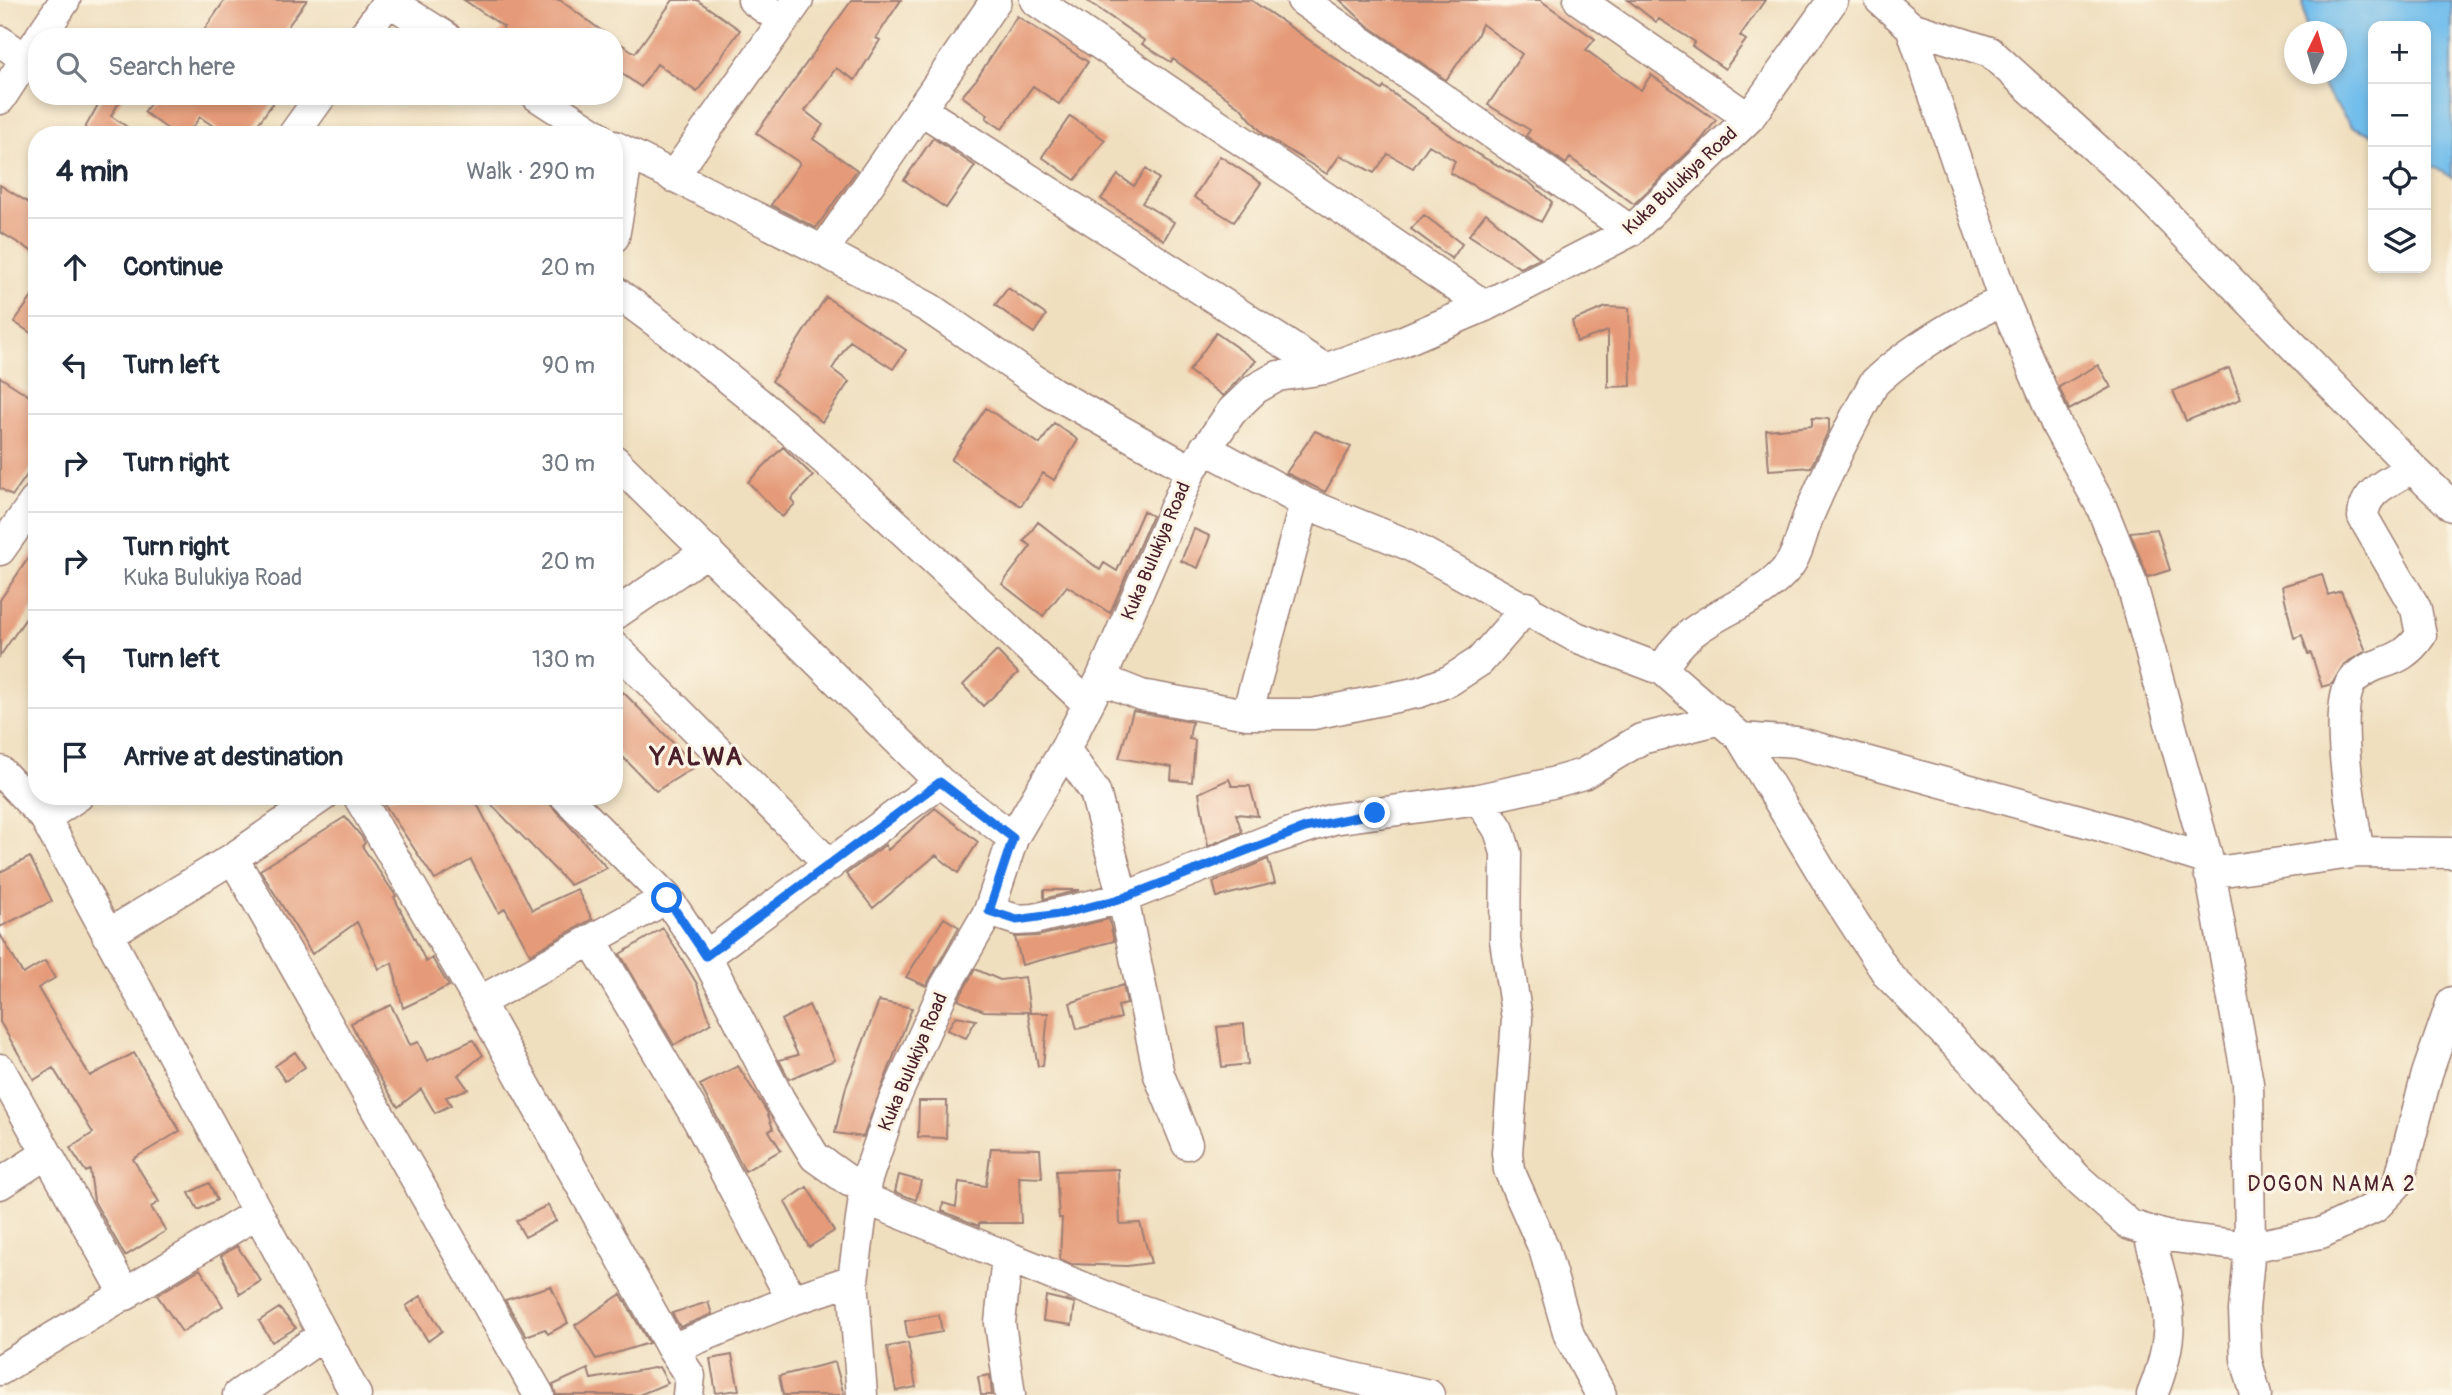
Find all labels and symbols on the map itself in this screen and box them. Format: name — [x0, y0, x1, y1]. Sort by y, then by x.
north arrow — [2284, 21, 2347, 84]
street label: Kuka Bulukiya Road — [1618, 122, 1742, 240]
street label: Kuka Bulukiya Road — [1116, 478, 1196, 624]
district label: YALWA — [649, 741, 744, 773]
route end — [1359, 797, 1390, 828]
route start — [651, 882, 682, 913]
street label: Kuka Bulukiya Road — [873, 989, 953, 1135]
district label: DOGON NAMA 2 — [2247, 1171, 2417, 1198]

